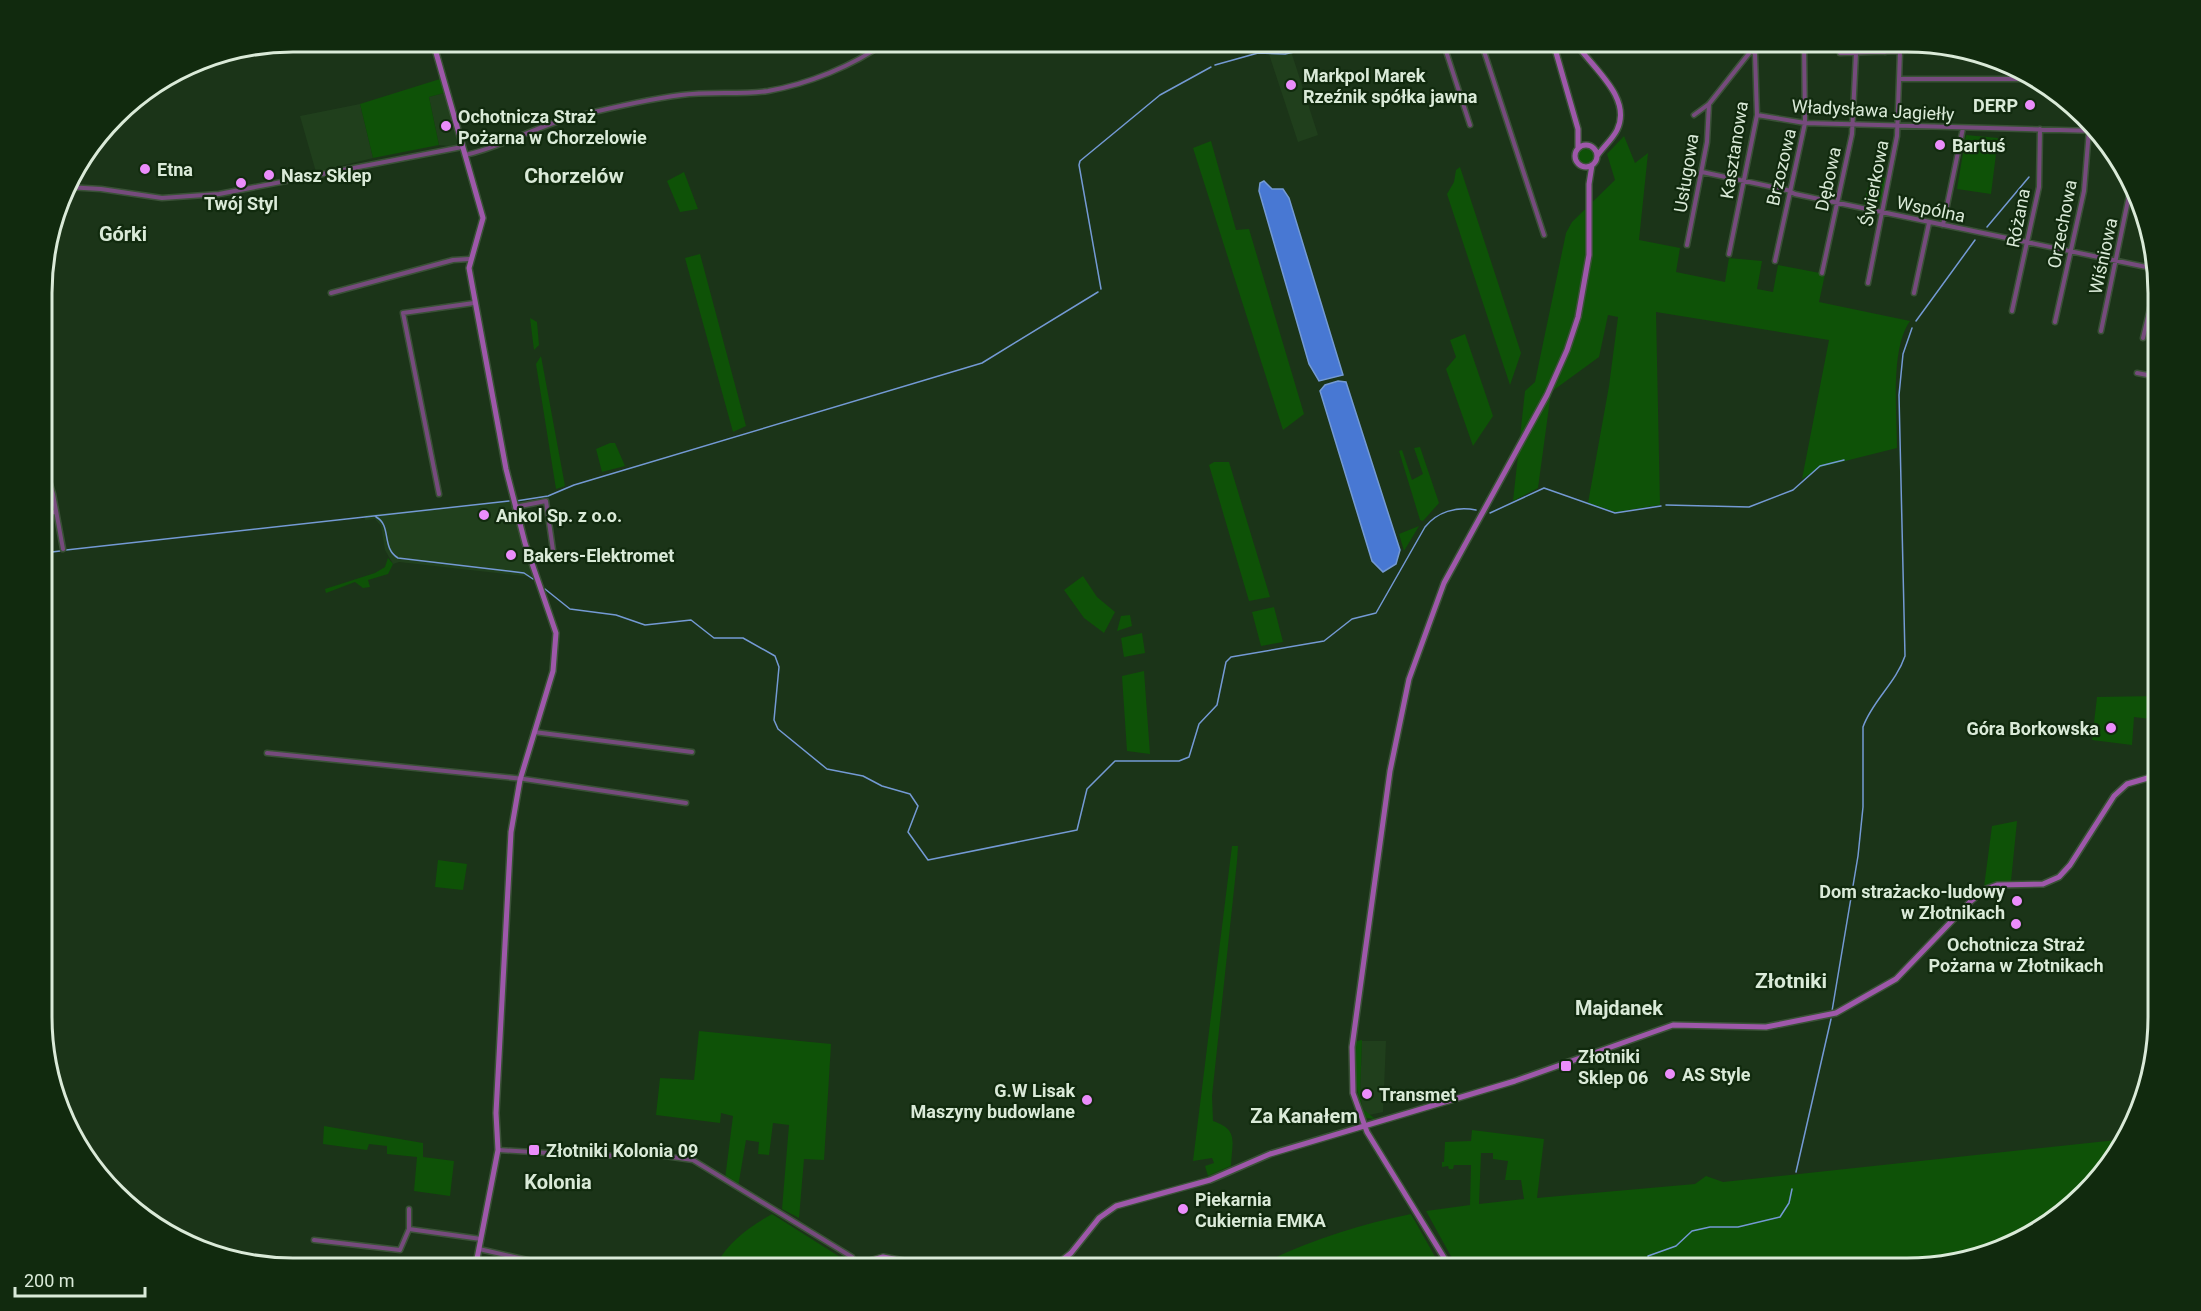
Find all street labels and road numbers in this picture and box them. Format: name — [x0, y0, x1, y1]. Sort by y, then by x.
street label: Władysława Jagiełły — [1791, 95, 1955, 125]
street label: Kasztanowa — [1716, 100, 1752, 200]
street label: Brzozowa — [1762, 126, 1800, 208]
street label: Usługowa — [1669, 132, 1703, 214]
street label: Świerkowa — [1855, 138, 1893, 228]
street label: Dębowa — [1811, 145, 1845, 213]
street label: Orzechowa — [2043, 178, 2081, 270]
street label: Różana — [2002, 187, 2034, 249]
street label: Wspólna — [1895, 191, 1967, 227]
street label: Wiśniowa — [2085, 216, 2121, 296]

